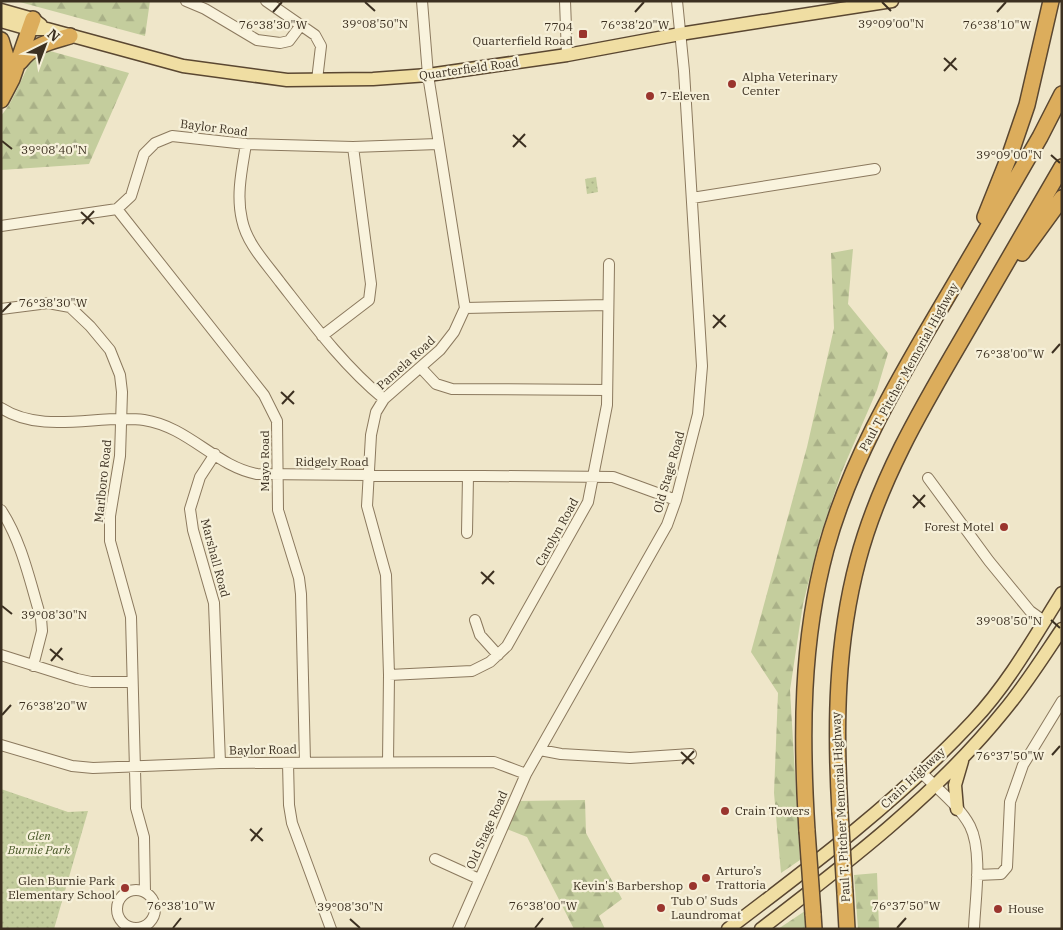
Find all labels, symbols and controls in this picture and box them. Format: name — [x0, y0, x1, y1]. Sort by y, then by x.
text: 39°08'50"N — [342, 16, 408, 31]
text: 39°09'00"N — [858, 16, 924, 31]
text: 76°38'30"W — [239, 17, 308, 32]
text: 76°38'20"W — [601, 17, 670, 32]
text: 76°38'10"W — [963, 17, 1032, 32]
place label: 7704 Quarterfield Road — [472, 19, 573, 48]
north arrow — [20, 20, 70, 70]
text: N — [44, 25, 64, 46]
marker: 7704 Quarterfield Road — [577, 28, 589, 40]
street label: Quarterfield Road — [418, 54, 520, 83]
place label: Alpha Veterinary Center — [742, 69, 838, 98]
marker: Alpha Veterinary Center — [726, 78, 738, 90]
place label: 7-Eleven — [660, 88, 710, 103]
marker: 7-Eleven — [644, 90, 656, 102]
street label: Baylor Road — [179, 116, 249, 139]
text: 39°08'40"N — [21, 142, 87, 157]
text: 39°09'00"N — [976, 147, 1042, 162]
street label: Paul T. Pitcher Memorial Highway — [856, 279, 962, 454]
text: 76°38'30"W — [19, 295, 88, 310]
street label: Pamela Road — [373, 333, 438, 393]
text: 76°38'00"W — [976, 346, 1045, 361]
street label: Old Stage Road — [650, 429, 687, 514]
street label: Mayo Road — [257, 430, 272, 492]
street label: Marlboro Road — [91, 439, 114, 523]
street label: Ridgely Road — [295, 454, 369, 469]
street label: Carolyn Road — [532, 495, 581, 568]
street label: Marshall Road — [198, 517, 233, 599]
place label: Forest Motel — [924, 519, 994, 534]
marker: Forest Motel — [998, 521, 1010, 533]
text: 39°08'30"N — [21, 607, 87, 622]
text: 39°08'50"N — [976, 613, 1042, 628]
text: 76°38'20"W — [19, 698, 88, 713]
street label: Paul T. Pitcher Memorial Highway — [828, 711, 853, 903]
street label: Baylor Road — [229, 741, 297, 758]
street label: Crain Highway — [877, 743, 949, 811]
text: 76°37'50"W — [976, 748, 1045, 763]
street label: Old Stage Road — [463, 788, 511, 871]
place label: Crain Towers — [735, 803, 810, 818]
marker: Crain Towers — [719, 805, 731, 817]
park label: Glen Burnie Park — [7, 828, 71, 857]
place label: Arturo’s Trattoria — [716, 863, 767, 892]
marker: Arturo’s Trattoria — [700, 872, 712, 884]
place label: Glen Burnie Park Elementary School — [8, 873, 115, 902]
place label: Kevin's Barbershop — [573, 878, 683, 893]
marker: Kevin's Barbershop — [687, 880, 699, 892]
marker: Glen Burnie Park Elementary School — [119, 882, 131, 894]
place label: Tub O' Suds Laundromat — [671, 893, 741, 922]
text: 76°38'10"W — [147, 898, 216, 913]
text: 76°38'00"W — [509, 898, 578, 913]
text: 76°37'50"W — [872, 898, 941, 913]
text: 39°08'30"N — [317, 899, 383, 914]
place label: House — [1008, 901, 1044, 916]
marker: Tub O' Suds Laundromat — [655, 902, 667, 914]
marker: House — [992, 903, 1004, 915]

